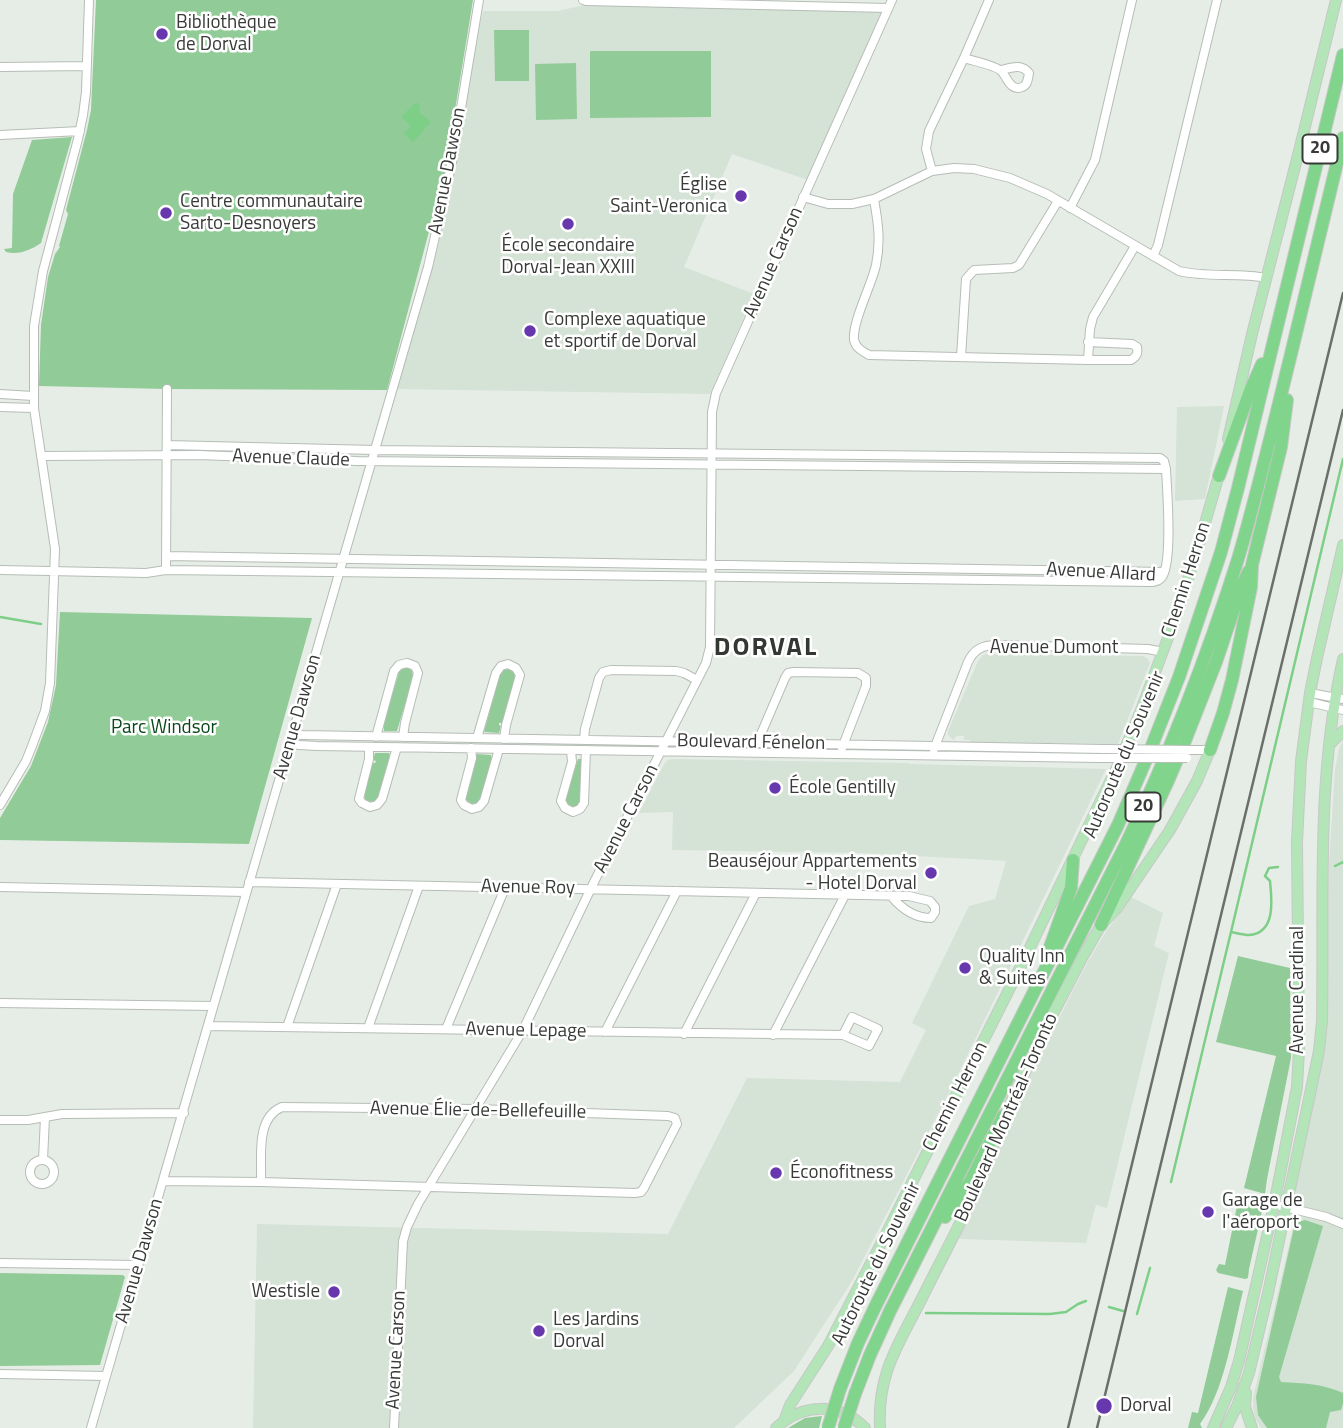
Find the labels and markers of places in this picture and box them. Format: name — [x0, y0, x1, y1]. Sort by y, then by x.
place label: Bibliothèque de Dorval — [176, 12, 277, 56]
marker: Bibliothèque de Dorval — [154, 26, 170, 42]
place label: Église Saint-Veronica — [610, 174, 727, 218]
marker: Église Saint-Veronica — [733, 188, 749, 204]
place label: Centre communautaire Sarto-Desnoyers — [180, 191, 363, 235]
marker: Centre communautaire Sarto-Desnoyers — [158, 205, 174, 221]
marker: École secondaire Dorval-Jean XXIII — [560, 216, 576, 232]
place label: École secondaire Dorval-Jean XXIII — [501, 235, 635, 279]
place label: Complexe aquatique et sportif de Dorval — [544, 309, 706, 353]
marker: Complexe aquatique et sportif de Dorval — [522, 323, 538, 339]
place label: École Gentilly — [789, 777, 896, 799]
marker: École Gentilly — [767, 780, 783, 796]
place label: Beauséjour Appartements - Hotel Dorval — [708, 851, 917, 895]
marker: Beauséjour Appartements - Hotel Dorval — [923, 865, 939, 881]
place label: Quality Inn & Suites — [979, 946, 1065, 990]
marker: Quality Inn & Suites — [957, 960, 973, 976]
place label: Éconofitness — [790, 1162, 893, 1184]
marker: Éconofitness — [768, 1165, 784, 1181]
place label: Garage de l'aéroport — [1222, 1190, 1303, 1234]
marker: Garage de l'aéroport — [1200, 1204, 1216, 1220]
place label: Westisle — [251, 1281, 320, 1303]
marker: Westisle — [326, 1284, 342, 1300]
place label: Les Jardins Dorval — [553, 1309, 639, 1353]
marker: Les Jardins Dorval — [531, 1323, 547, 1339]
place label: Dorval — [1120, 1395, 1172, 1417]
marker: Dorval — [1094, 1396, 1114, 1416]

